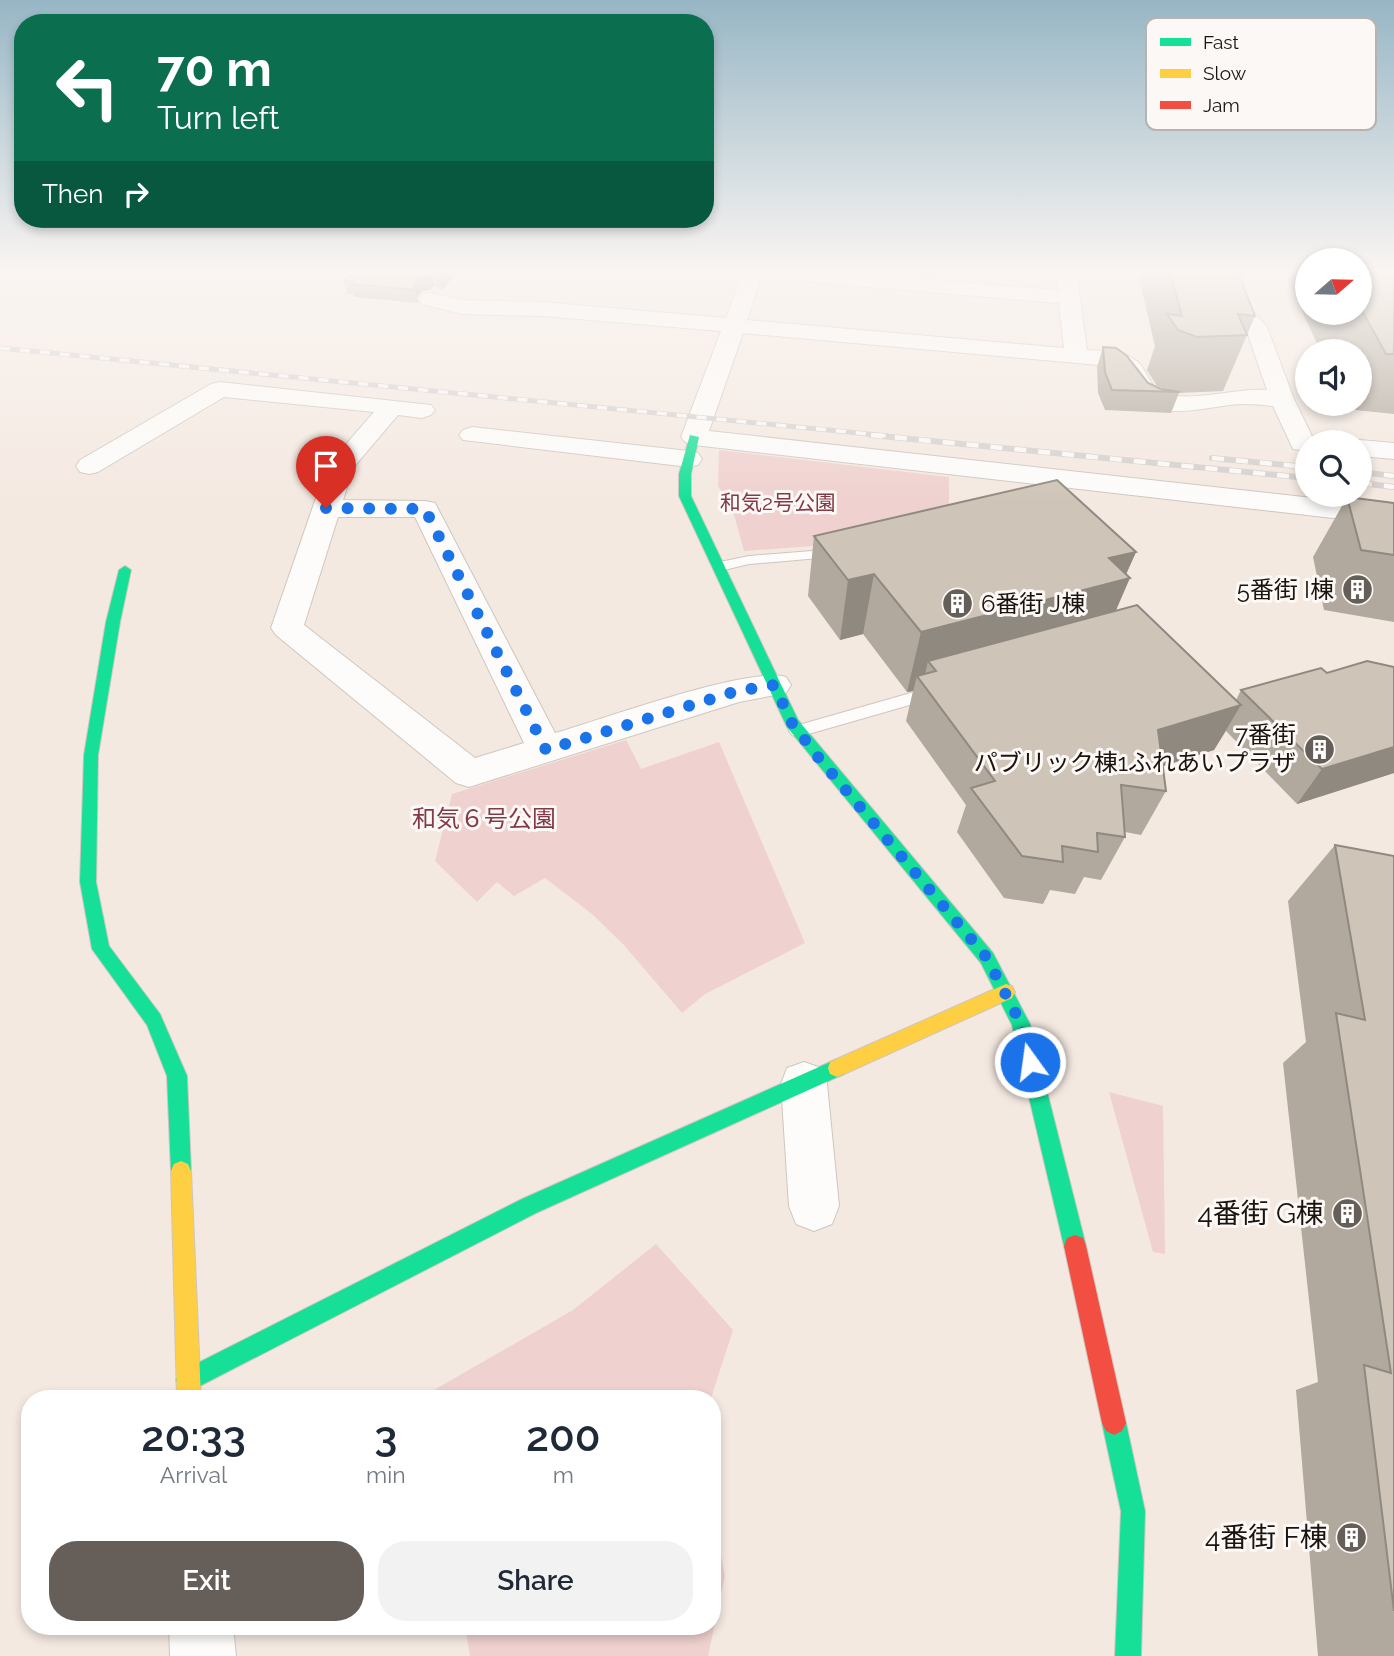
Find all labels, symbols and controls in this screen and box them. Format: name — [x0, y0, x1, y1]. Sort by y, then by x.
legend — [1146, 18, 1376, 130]
text: Fast — [1203, 31, 1239, 53]
text: 70 m — [157, 40, 272, 97]
icon: left — [42, 42, 133, 133]
text: Slow — [1203, 62, 1247, 84]
text: Jam — [1203, 94, 1240, 116]
text: Turn left — [157, 99, 279, 136]
icon: right — [117, 175, 155, 213]
text: Then — [42, 179, 103, 209]
north arrow — [1295, 248, 1372, 326]
map controls — [1295, 248, 1372, 507]
button: sound — [1295, 339, 1372, 416]
button: search — [1295, 430, 1372, 507]
pin — [296, 436, 356, 508]
icon: arrive — [307, 447, 345, 485]
park label: 和気2号公園 — [720, 490, 836, 515]
building icon: 5番街 I棟 — [1340, 573, 1374, 607]
place label: 5番街 I棟 — [1237, 575, 1334, 604]
building icon: 6番街 J棟 — [941, 587, 975, 621]
place label: 6番街 J棟 — [981, 589, 1085, 618]
place label: 7番街 パブリック棟1ふれあいプラザ — [974, 720, 1296, 777]
building icon: 7番街 パブリック棟1ふれあいプラザ — [1302, 732, 1336, 766]
park label: 和気６号公園 — [412, 804, 556, 833]
position arrow — [993, 1025, 1067, 1099]
building icon: 4番街 G棟 — [1330, 1196, 1364, 1230]
place label: 4番街 G棟 — [1198, 1197, 1324, 1230]
text: 20:33 — [141, 1412, 246, 1461]
text: 3 — [374, 1412, 397, 1461]
text: 200 — [526, 1412, 601, 1461]
text: Arrival — [160, 1461, 227, 1488]
text: min — [366, 1461, 406, 1488]
text: m — [553, 1461, 574, 1488]
building icon: 4番街 F棟 — [1334, 1520, 1368, 1554]
place label: 4番街 F棟 — [1205, 1521, 1328, 1554]
button: Exit — [49, 1541, 364, 1621]
button: Share — [378, 1541, 693, 1621]

